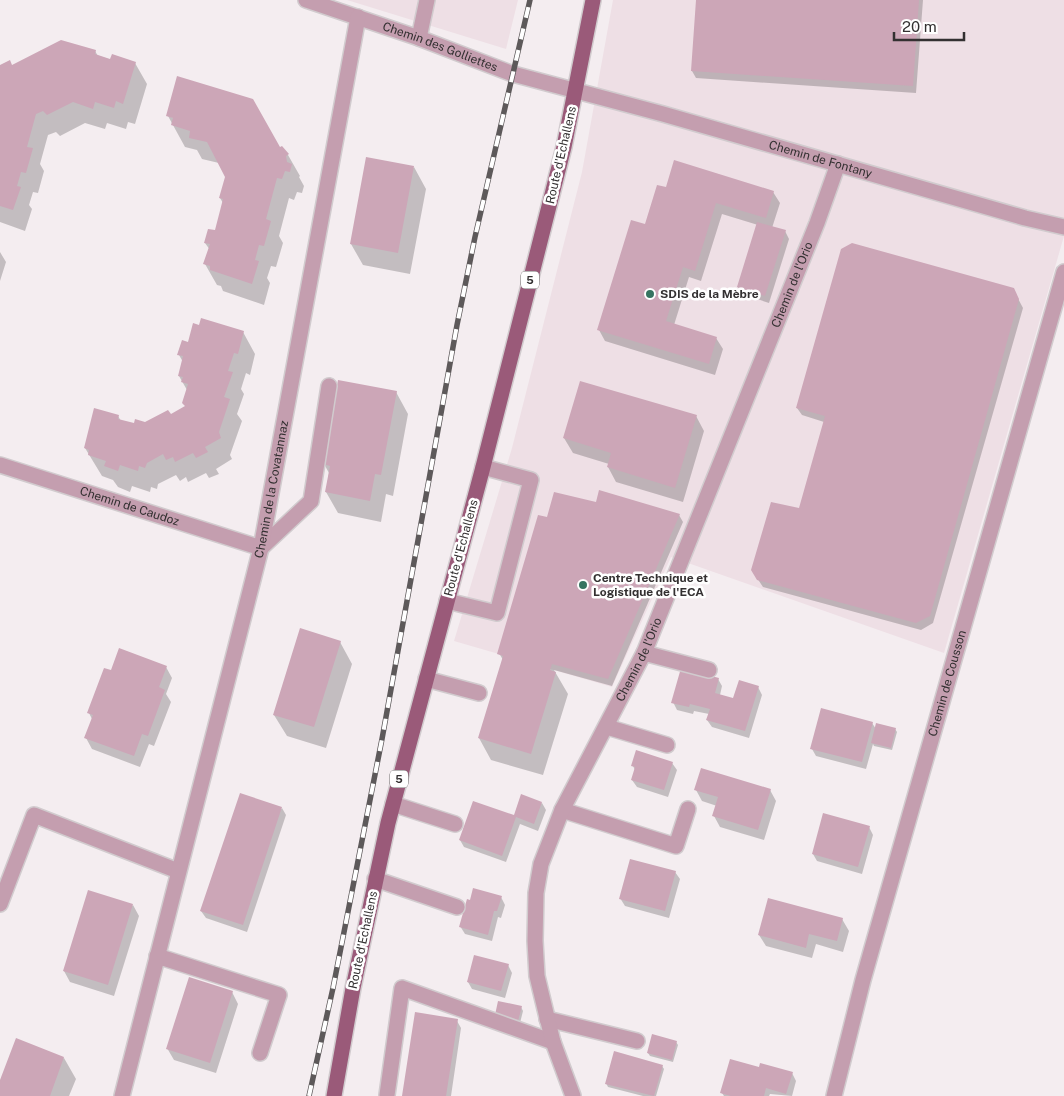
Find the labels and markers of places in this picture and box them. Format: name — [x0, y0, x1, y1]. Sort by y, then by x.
place label: SDIS de la Mèbre — [660, 287, 759, 301]
marker: SDIS de la Mèbre — [644, 288, 656, 300]
place label: Centre Technique et Logistique de l'ECA — [593, 571, 708, 599]
marker: Centre Technique et Logistique de l'ECA — [577, 579, 589, 591]

